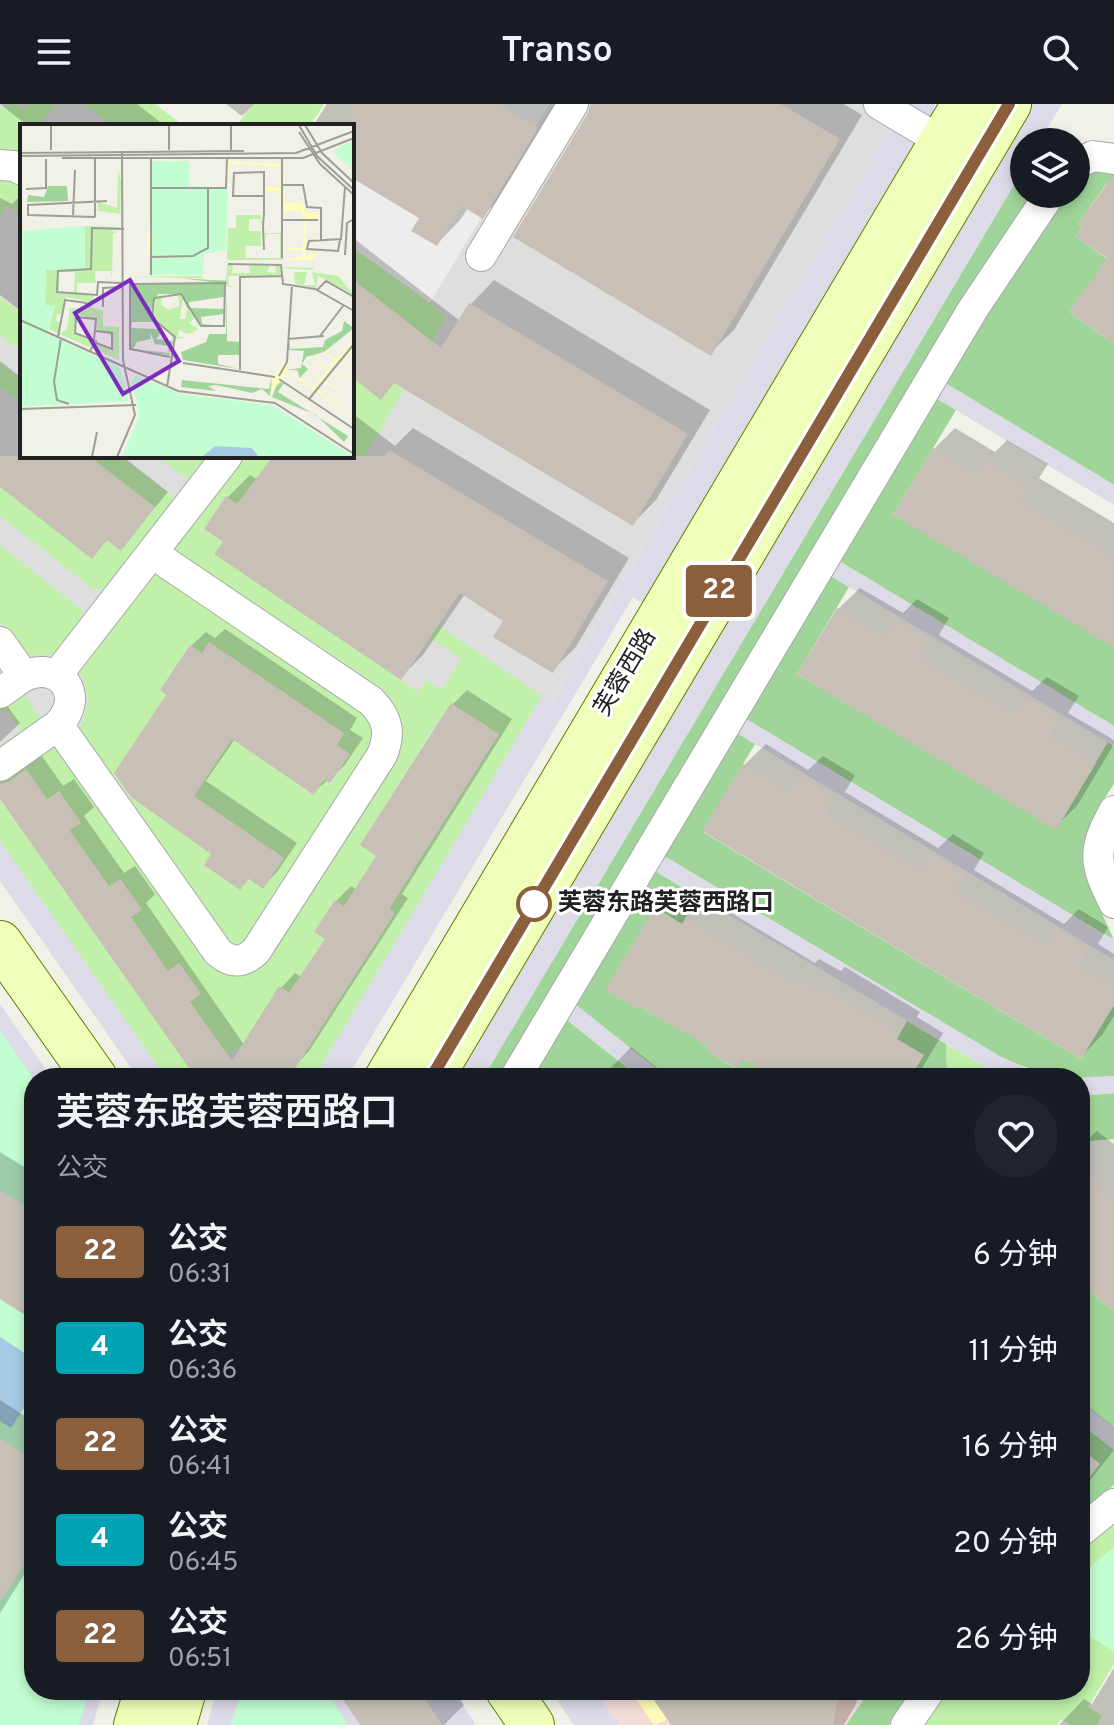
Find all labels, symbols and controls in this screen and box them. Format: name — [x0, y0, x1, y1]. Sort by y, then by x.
text: Transo — [501, 29, 613, 75]
icon: menu — [32, 30, 76, 74]
icon: search — [1038, 30, 1082, 74]
inset map — [20, 124, 354, 458]
map controls — [1010, 128, 1090, 208]
button: layers — [1010, 128, 1090, 208]
line badge: 22 — [683, 565, 755, 617]
text: 22 — [702, 573, 736, 609]
street label: 芙蓉西路 — [588, 624, 664, 722]
marker: 芙蓉东路芙蓉西路口 — [517, 887, 551, 921]
place label: 芙蓉东路芙蓉西路口 — [558, 889, 774, 919]
text: 芙蓉东路芙蓉西路口 — [56, 1091, 398, 1140]
button: heart — [974, 1094, 1058, 1178]
text: 公交 — [56, 1153, 108, 1186]
text: 公交 — [168, 1222, 228, 1259]
text: 22 — [83, 1234, 117, 1270]
text: 6 分钟 — [973, 1238, 1058, 1275]
text: 06:31 — [168, 1259, 231, 1292]
text: 公交 — [168, 1318, 228, 1355]
text: 4 — [91, 1330, 109, 1366]
text: 11 分钟 — [969, 1334, 1058, 1371]
text: 06:36 — [168, 1355, 237, 1388]
text: 公交 — [168, 1414, 228, 1451]
text: 22 — [83, 1426, 117, 1462]
text: 16 分钟 — [962, 1430, 1058, 1467]
text: 06:41 — [168, 1451, 232, 1484]
text: 公交 — [168, 1510, 228, 1547]
text: 4 — [91, 1522, 109, 1558]
text: 20 分钟 — [953, 1526, 1058, 1563]
text: 06:45 — [168, 1547, 238, 1580]
text: 公交 — [168, 1606, 228, 1643]
text: 22 — [83, 1618, 117, 1654]
text: 26 分钟 — [955, 1622, 1058, 1659]
text: 06:51 — [168, 1643, 232, 1676]

